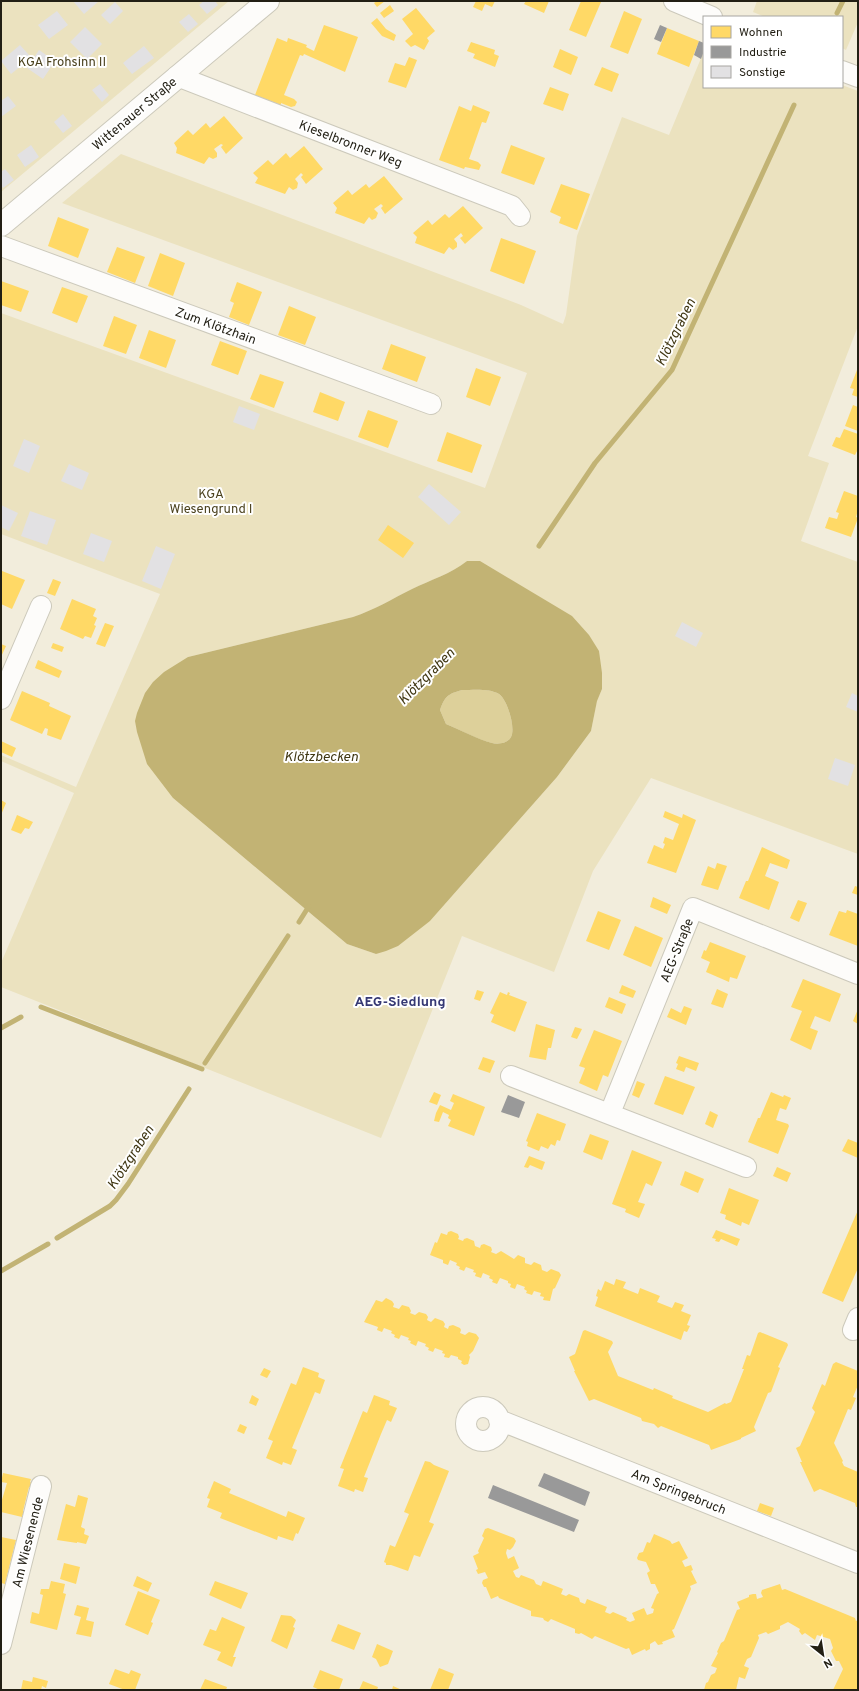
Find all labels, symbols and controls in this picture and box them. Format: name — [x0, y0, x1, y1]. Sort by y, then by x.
legend — [703, 16, 843, 88]
text: Wohnen — [739, 25, 783, 41]
text: Industrie — [739, 45, 787, 61]
park label: KGA Frohsinn II — [18, 55, 106, 71]
text: Sonstige — [739, 65, 785, 81]
street label: Wittenauer Straße — [90, 75, 181, 155]
street label: Kieselbronner Weg — [296, 118, 404, 172]
water label: Klötzgraben — [653, 296, 700, 369]
street label: Zum Klötzhain — [173, 305, 258, 349]
park label: KGA Wiesengrund I — [170, 487, 253, 518]
water label: Klötzgraben — [395, 645, 459, 709]
water label: Klötzbecken — [284, 749, 358, 766]
street label: AEG-Straße — [658, 916, 698, 985]
district label: AEG-Siedlung — [354, 994, 446, 1011]
water label: Klötzgraben — [104, 1122, 158, 1193]
street label: Am Springebruch — [628, 1466, 728, 1519]
street label: Am Wiesenende — [10, 1495, 48, 1590]
north arrow — [803, 1635, 843, 1675]
text: N — [821, 1655, 834, 1671]

